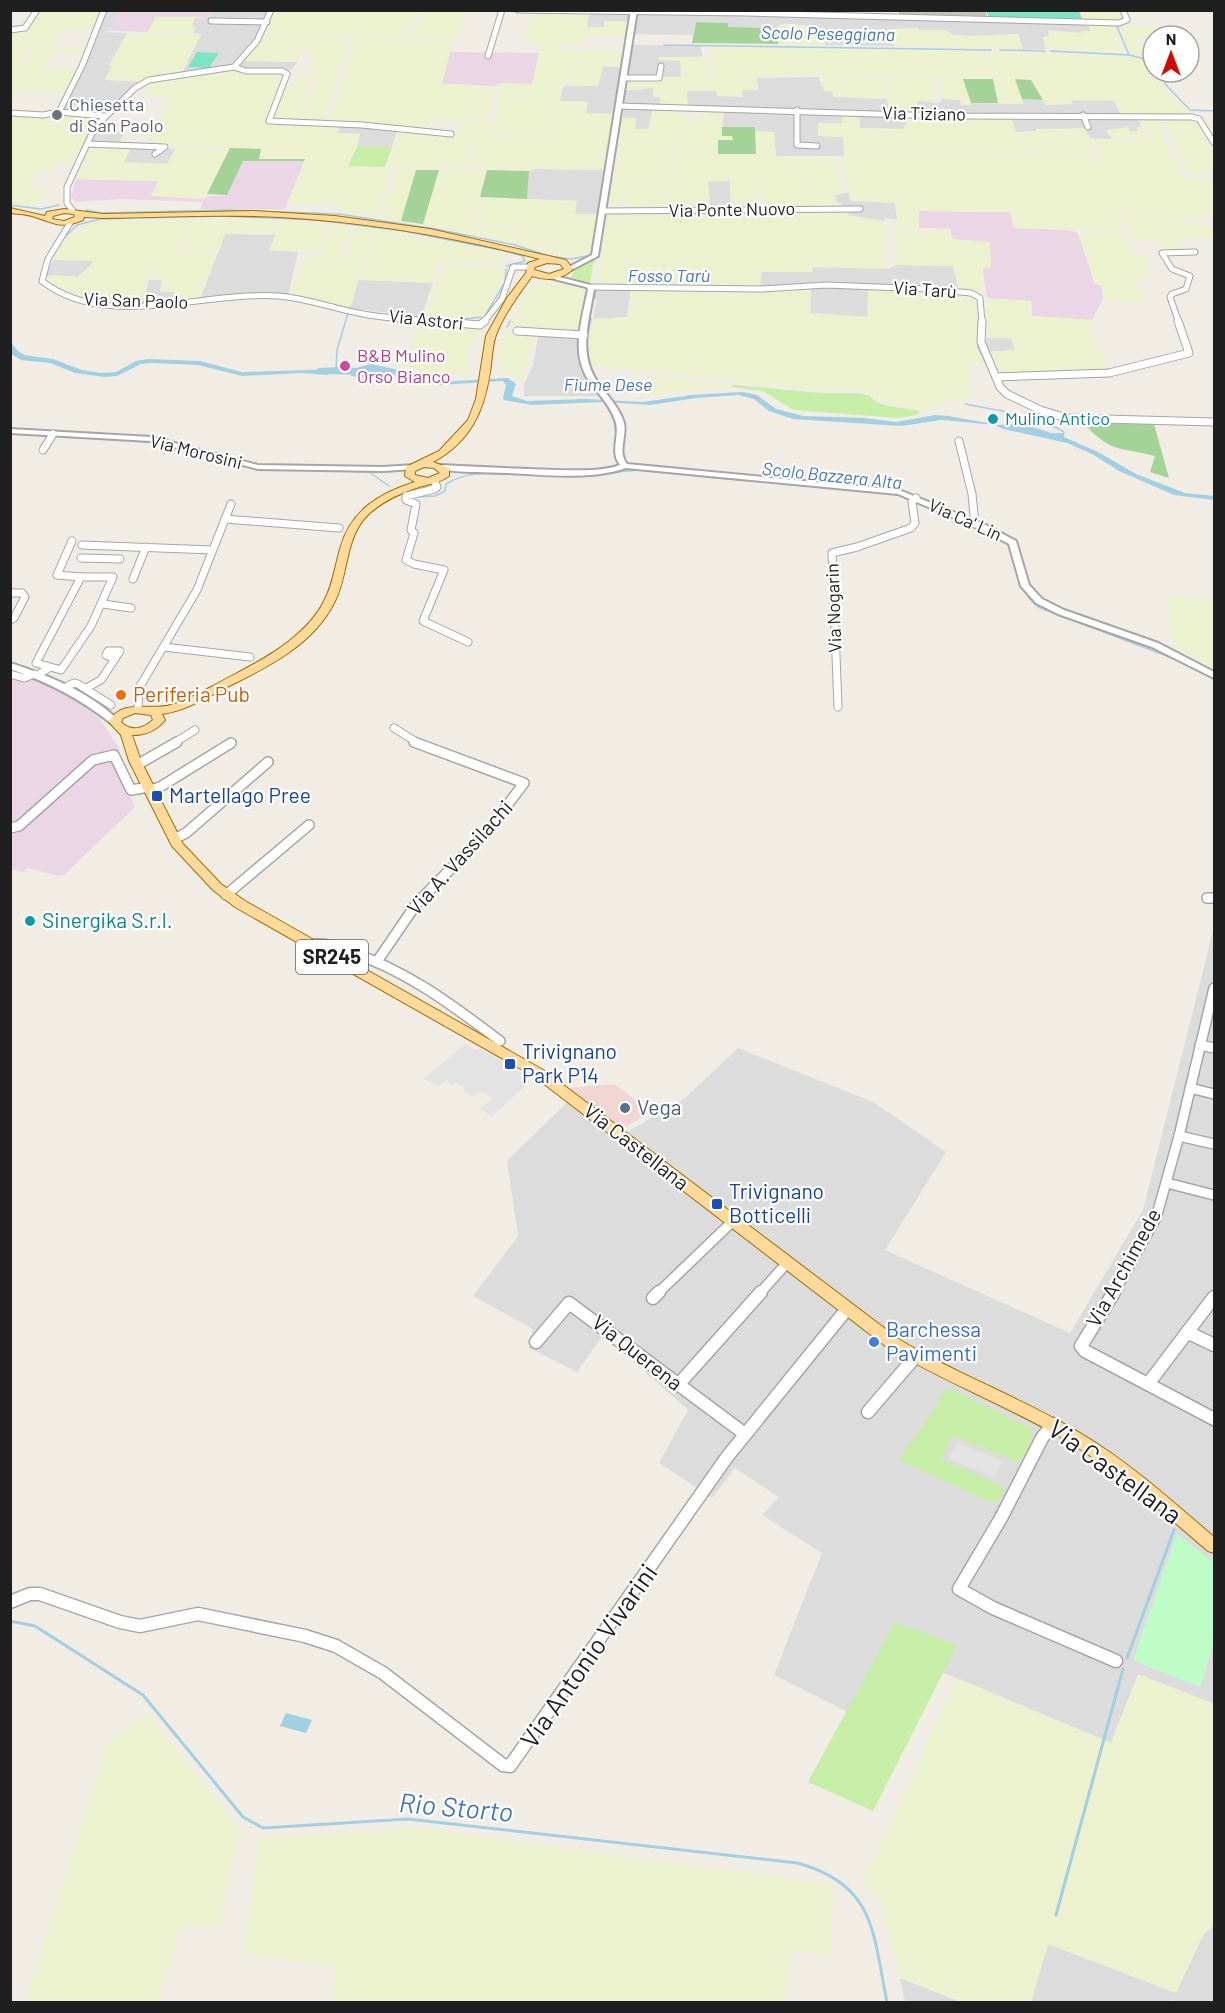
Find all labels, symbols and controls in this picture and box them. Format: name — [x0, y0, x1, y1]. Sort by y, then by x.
water label: Scolo Peseggiana — [761, 21, 895, 45]
north arrow — [1141, 24, 1201, 84]
text: N — [1166, 29, 1176, 48]
place label: Chiesetta di San Paolo — [69, 93, 164, 136]
street label: Via Tiziano — [882, 101, 966, 125]
marker: Chiesetta di San Paolo — [50, 108, 64, 122]
street label: Via Ponte Nuovo — [668, 197, 795, 221]
water label: Fosso Tarù — [628, 264, 710, 286]
street label: Via Tarù — [893, 276, 957, 302]
street label: Via San Paolo — [83, 287, 189, 313]
street label: Via Astori — [388, 304, 464, 334]
place label: B&B Mulino Orso Bianco — [357, 344, 451, 387]
marker: B&B Mulino Orso Bianco — [338, 359, 352, 373]
water label: Fiume Dese — [564, 373, 652, 395]
place label: Mulino Antico — [1005, 407, 1110, 429]
marker: Mulino Antico — [986, 412, 1000, 426]
street label: Via Morosini — [148, 429, 245, 473]
water label: Scolo Bazzera Alta — [761, 457, 903, 493]
street label: Via Ca' Lin — [925, 493, 1006, 545]
street label: Via Nogarin — [820, 563, 846, 653]
place label: Periferia Pub — [133, 681, 250, 706]
marker: Periferia Pub — [114, 688, 128, 702]
place label: Martellago Pree — [169, 782, 311, 807]
marker: Martellago Pree — [150, 789, 164, 803]
street label: Via A. Vassilachi — [401, 794, 517, 920]
place label: Sinergika S.r.l. — [42, 907, 172, 932]
marker: Sinergika S.r.l. — [23, 914, 37, 928]
road number: SR245 — [296, 940, 368, 974]
place label: Trivignano Park P14 — [522, 1038, 617, 1087]
marker: Trivignano Park P14 — [503, 1057, 517, 1071]
place label: Vega — [637, 1094, 682, 1119]
street label: Via Castellana — [579, 1097, 695, 1195]
marker: Vega — [618, 1101, 632, 1115]
place label: Trivignano Botticelli — [729, 1178, 824, 1227]
marker: Trivignano Botticelli — [710, 1197, 724, 1211]
street label: Via Archimede — [1080, 1204, 1166, 1331]
street label: Via Querena — [588, 1309, 688, 1395]
place label: Barchessa Pavimenti — [886, 1316, 981, 1365]
marker: Barchessa Pavimenti — [867, 1335, 881, 1349]
street label: Via Castellana — [1043, 1412, 1189, 1530]
street label: Via Antonio Vivarini — [513, 1557, 663, 1753]
water label: Rio Storto — [398, 1785, 514, 1827]

